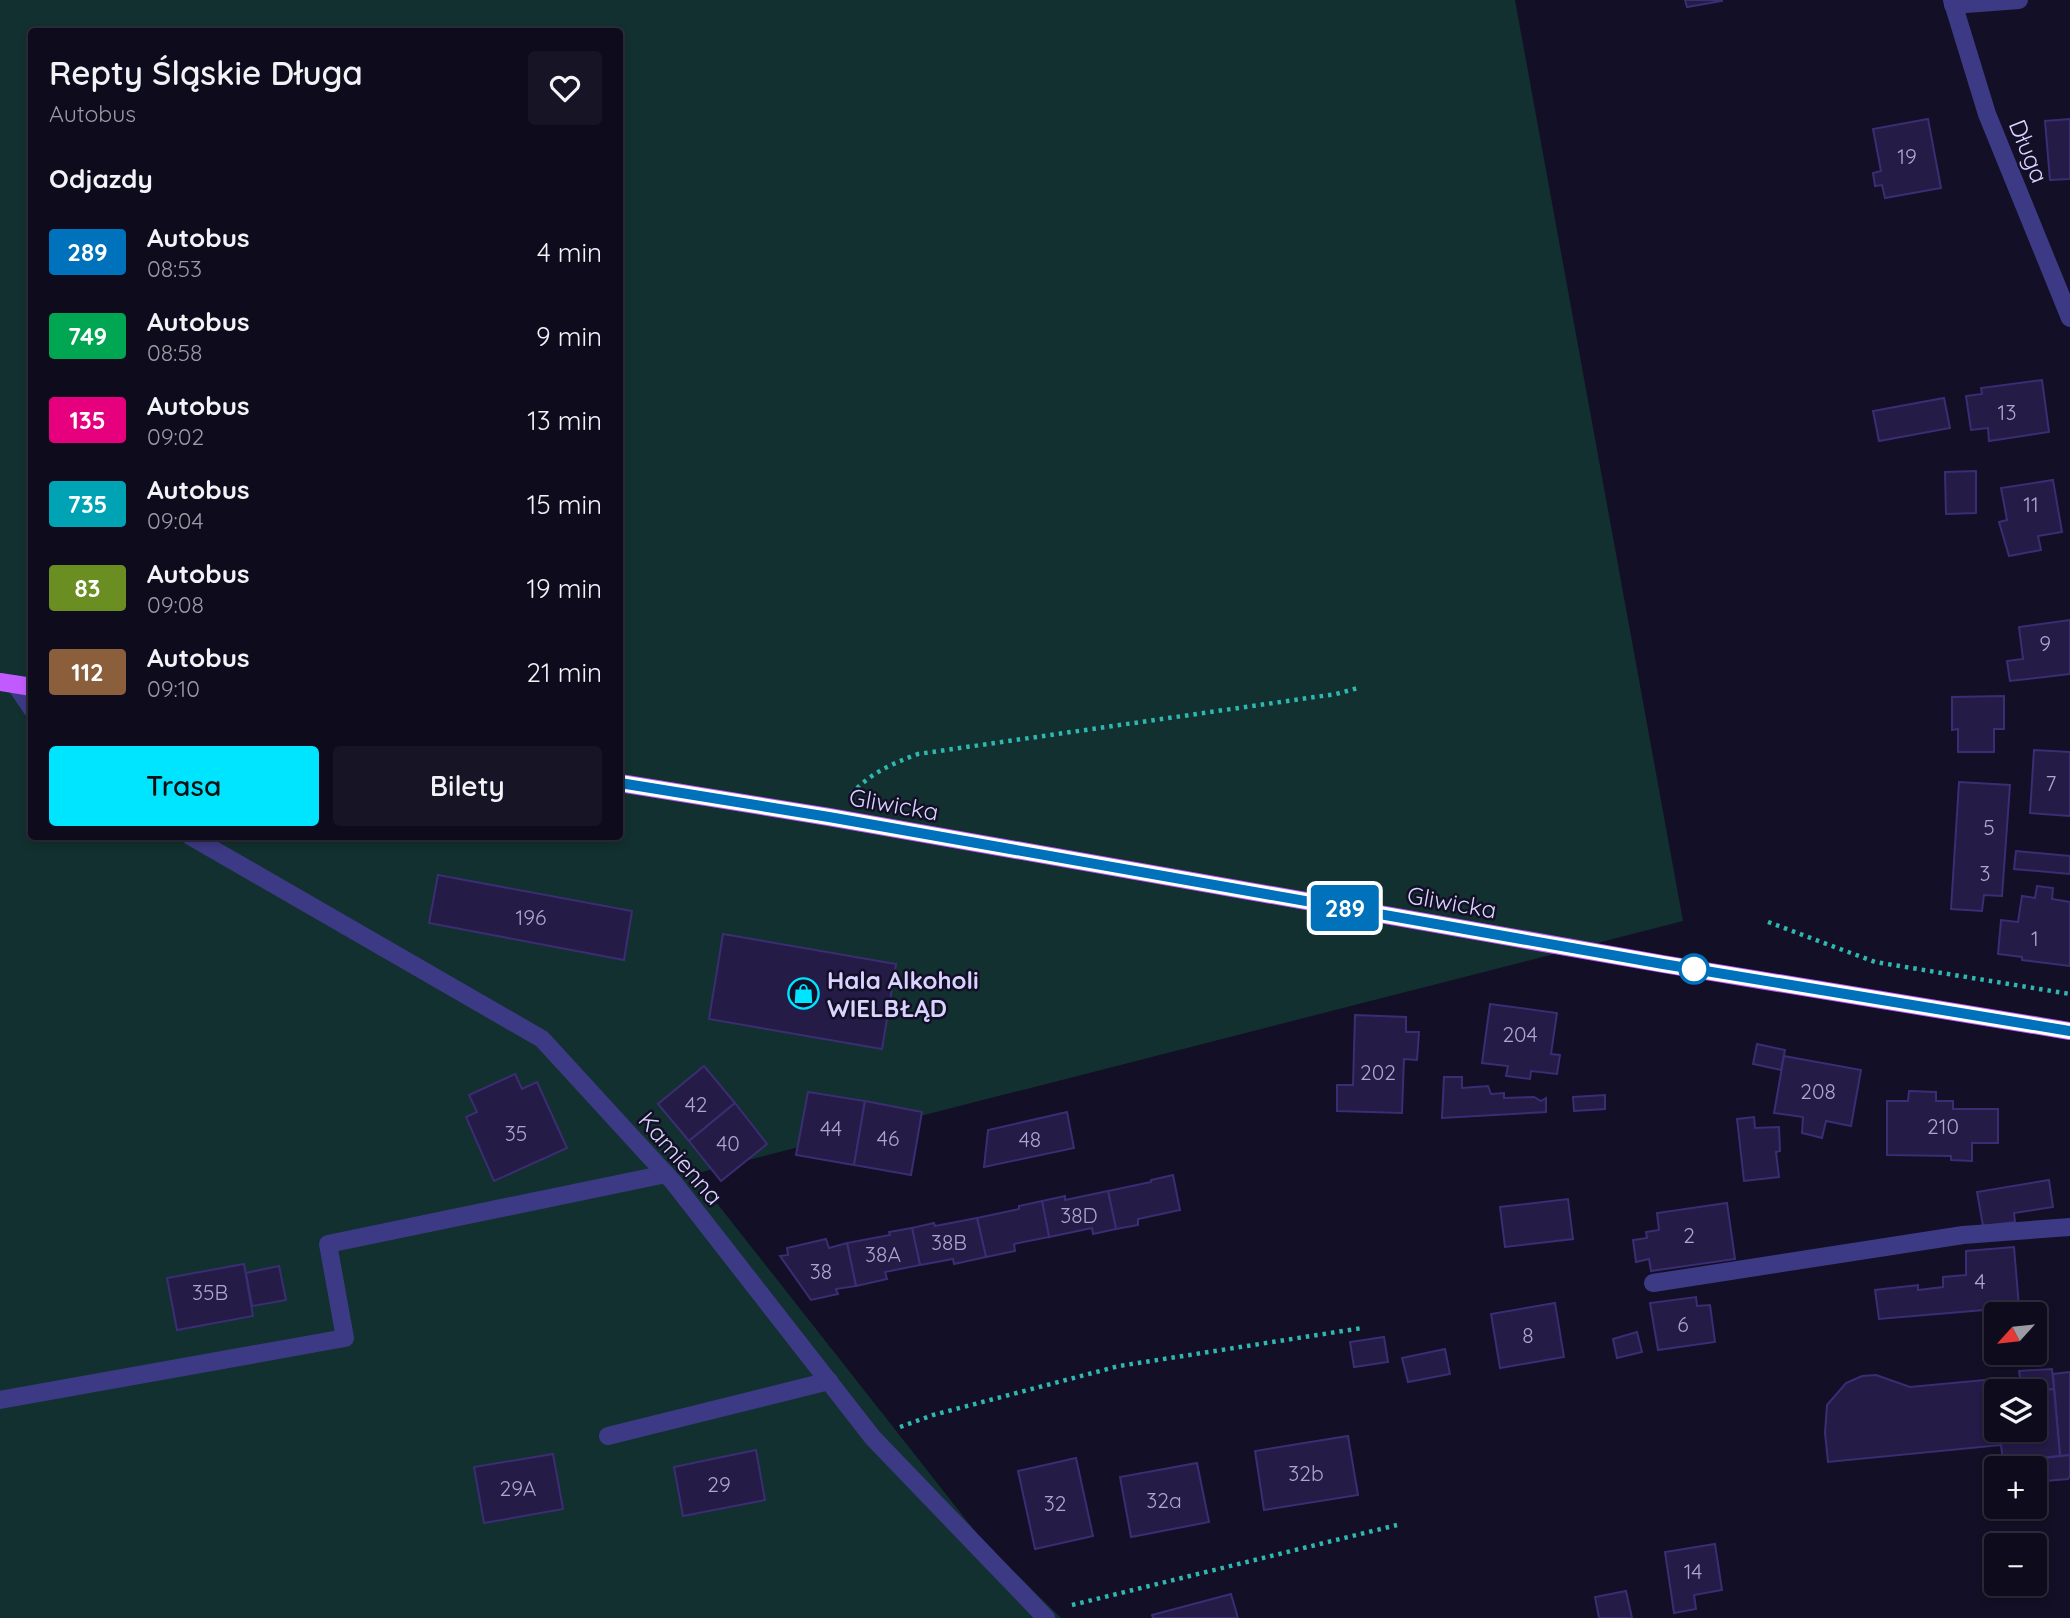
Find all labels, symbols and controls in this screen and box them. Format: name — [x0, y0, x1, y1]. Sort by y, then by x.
button: heart — [528, 51, 602, 125]
text: Repty Śląskie Długa — [49, 52, 363, 93]
text: Autobus — [49, 99, 136, 128]
street label: Długa — [2003, 115, 2055, 187]
house number: 19 — [1897, 143, 1917, 169]
text: Odjazdy — [49, 162, 153, 195]
text: Autobus — [147, 221, 249, 254]
text: 4 min — [537, 236, 602, 269]
text: 289 — [67, 237, 108, 267]
text: 08:53 — [147, 254, 202, 283]
text: Autobus — [147, 305, 249, 338]
text: 9 min — [536, 320, 602, 353]
text: 749 — [68, 321, 107, 351]
text: 08:58 — [147, 338, 202, 367]
text: Autobus — [147, 389, 249, 422]
house number: 13 — [1998, 399, 2016, 425]
text: 13 min — [527, 404, 602, 437]
text: 135 — [69, 405, 106, 435]
text: 09:02 — [147, 422, 204, 451]
text: Autobus — [147, 473, 249, 506]
text: 15 min — [527, 488, 602, 521]
text: 735 — [68, 489, 107, 519]
house number: 11 — [2023, 491, 2039, 517]
text: 09:04 — [147, 506, 204, 535]
text: Autobus — [147, 557, 249, 590]
text: 19 min — [526, 572, 602, 605]
text: 83 — [74, 573, 101, 603]
text: 09:08 — [147, 590, 204, 619]
house number: 9 — [2039, 630, 2051, 656]
text: Autobus — [147, 641, 249, 674]
text: 21 min — [527, 656, 602, 689]
text: 112 — [71, 657, 104, 687]
text: 09:10 — [147, 674, 200, 703]
button: Trasa — [49, 746, 319, 826]
button: Bilety — [333, 746, 602, 826]
house number: 7 — [2046, 770, 2057, 796]
street label: Gliwicka — [847, 781, 941, 827]
house number: 5 — [1983, 814, 1995, 840]
house number: 3 — [1979, 860, 1991, 886]
street label: Gliwicka — [1405, 879, 1499, 925]
line badge: 289 — [1305, 885, 1385, 931]
text: 289 — [1325, 893, 1365, 923]
house number: 196 — [516, 904, 546, 930]
house number: 1 — [2031, 925, 2039, 951]
unlabelled marker — [1679, 954, 1709, 984]
place label: Hala Alkoholi WIELBŁĄD — [827, 965, 979, 1023]
shop icon: Hala Alkoholi WIELBŁĄD — [787, 977, 821, 1011]
house number: 204 — [1502, 1021, 1538, 1047]
house number: 202 — [1360, 1059, 1396, 1085]
house number: 208 — [1800, 1078, 1836, 1104]
house number: 42 — [685, 1091, 707, 1117]
street label: Kamienna — [632, 1105, 730, 1211]
house number: 210 — [1927, 1113, 1959, 1139]
house number: 44 — [820, 1115, 842, 1141]
house number: 35 — [505, 1120, 527, 1146]
house number: 46 — [877, 1125, 899, 1151]
house number: 48 — [1019, 1126, 1041, 1152]
house number: 40 — [716, 1130, 740, 1156]
house number: 38D — [1060, 1202, 1098, 1228]
house number: 2 — [1683, 1222, 1695, 1248]
house number: 38B — [931, 1229, 967, 1255]
house number: 38A — [865, 1241, 901, 1267]
house number: 38 — [810, 1258, 832, 1284]
house number: 4 — [1974, 1268, 1986, 1294]
house number: 35B — [192, 1279, 228, 1305]
north arrow — [1984, 1302, 2048, 1365]
map controls — [1984, 1302, 2047, 1596]
house number: 6 — [1677, 1311, 1689, 1337]
house number: 8 — [1522, 1322, 1534, 1348]
button: layers — [1984, 1379, 2047, 1442]
button: + — [1984, 1456, 2047, 1519]
house number: 32b — [1288, 1460, 1324, 1486]
house number: 29 — [707, 1471, 731, 1497]
house number: 29A — [500, 1475, 536, 1501]
house number: 32a — [1146, 1487, 1182, 1513]
house number: 32 — [1044, 1490, 1066, 1516]
button: − — [1984, 1533, 2047, 1596]
house number: 14 — [1684, 1558, 1702, 1584]

